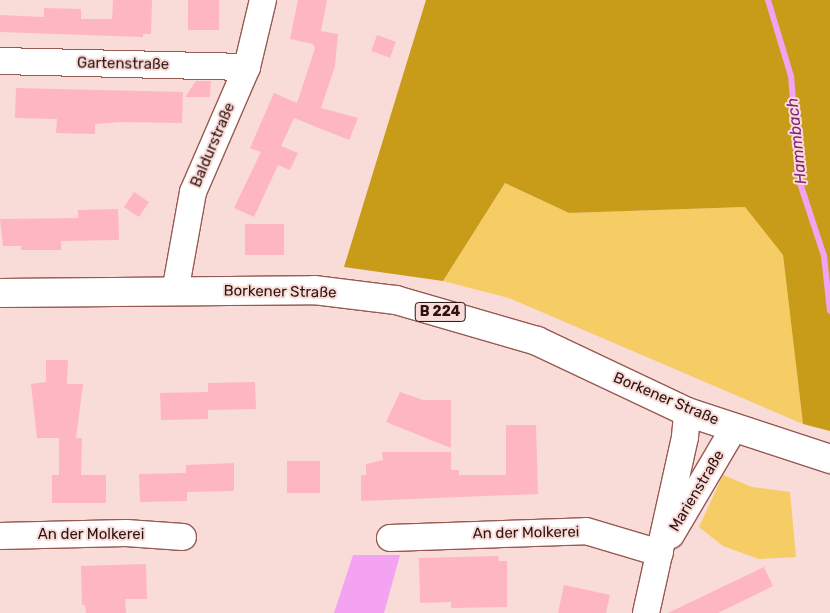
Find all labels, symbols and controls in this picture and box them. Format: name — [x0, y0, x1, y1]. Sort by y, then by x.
street label: Gartenstraße — [77, 54, 169, 74]
water label: Hammbach — [783, 97, 811, 185]
street label: Baldurstraße — [187, 100, 239, 190]
street label: Borkener Straße — [223, 282, 337, 302]
road number: B 224 — [414, 300, 466, 324]
street label: Borkener Straße — [610, 369, 722, 429]
street label: Marienstraße — [666, 447, 728, 535]
street label: An der Molkerei — [472, 523, 580, 543]
street label: An der Molkerei — [37, 526, 145, 544]

